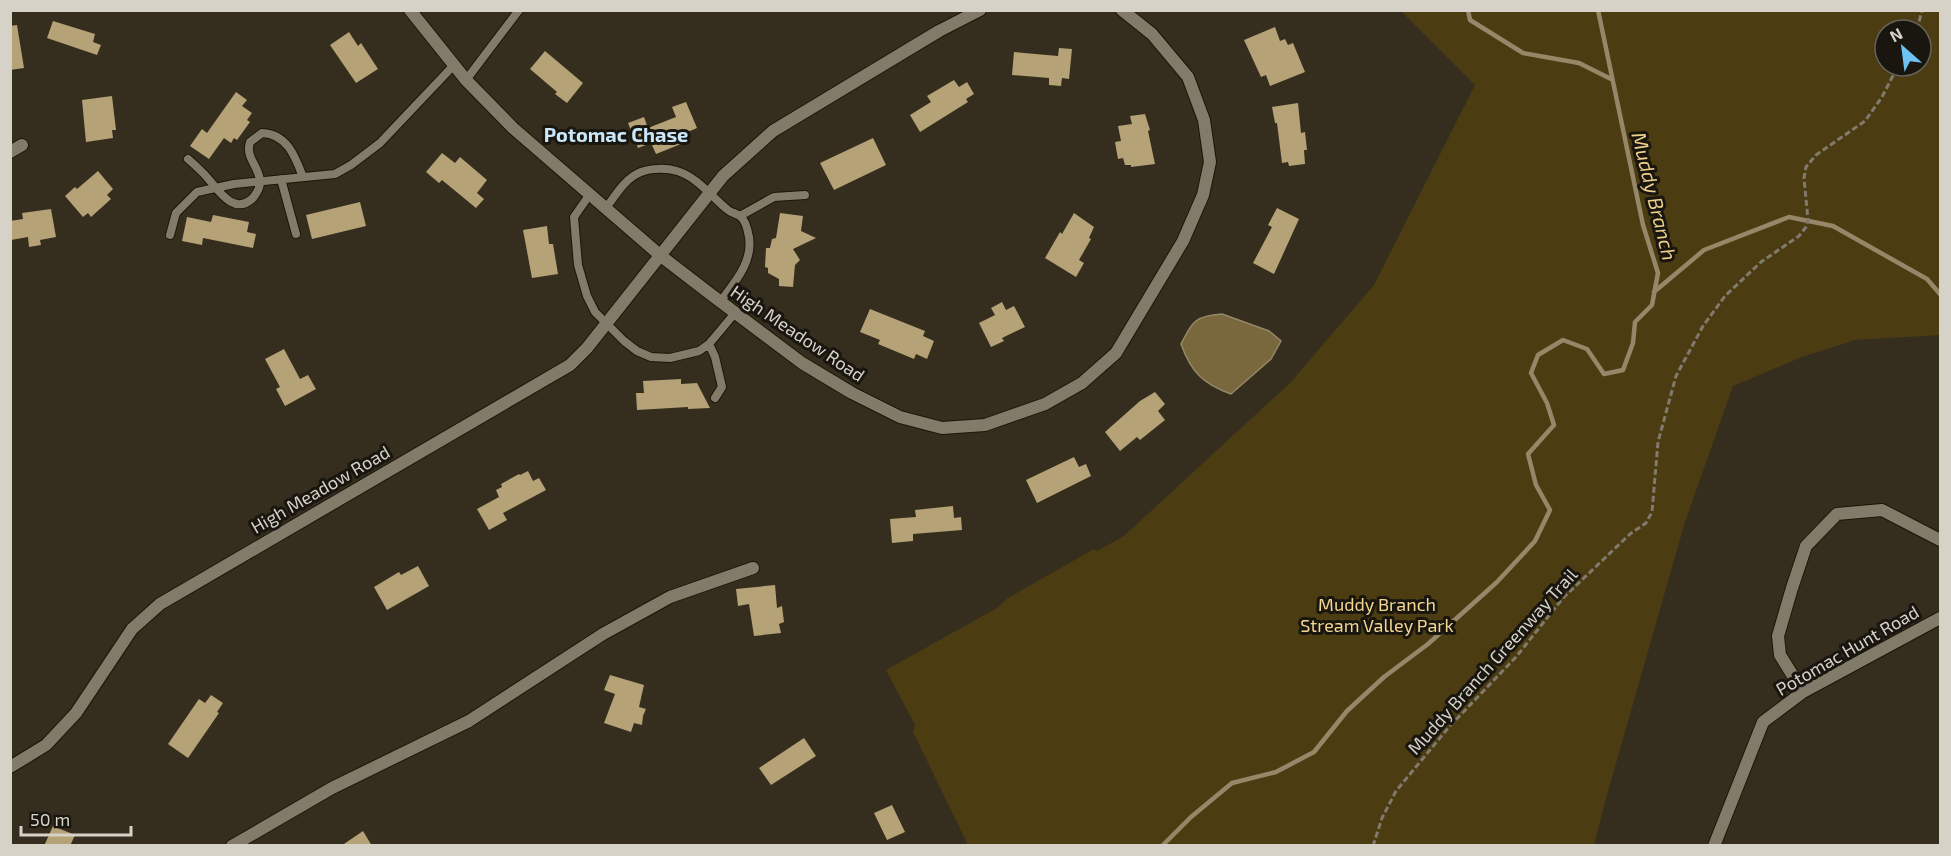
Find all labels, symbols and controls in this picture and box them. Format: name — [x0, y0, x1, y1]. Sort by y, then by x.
north arrow — [1873, 18, 1933, 78]
text: N — [1886, 23, 1905, 45]
district label: Potomac Chase — [544, 122, 688, 146]
water label: Muddy Branch — [1627, 129, 1683, 263]
street label: High Meadow Road — [727, 280, 869, 386]
street label: High Meadow Road — [247, 440, 393, 538]
street label: Muddy Branch Greenway Trail — [1403, 563, 1582, 759]
park label: Muddy Branch Stream Valley Park — [1300, 593, 1454, 636]
street label: Potomac Hunt Road — [1772, 600, 1922, 700]
scale bar — [21, 799, 130, 837]
text: 50 m — [30, 808, 70, 830]

